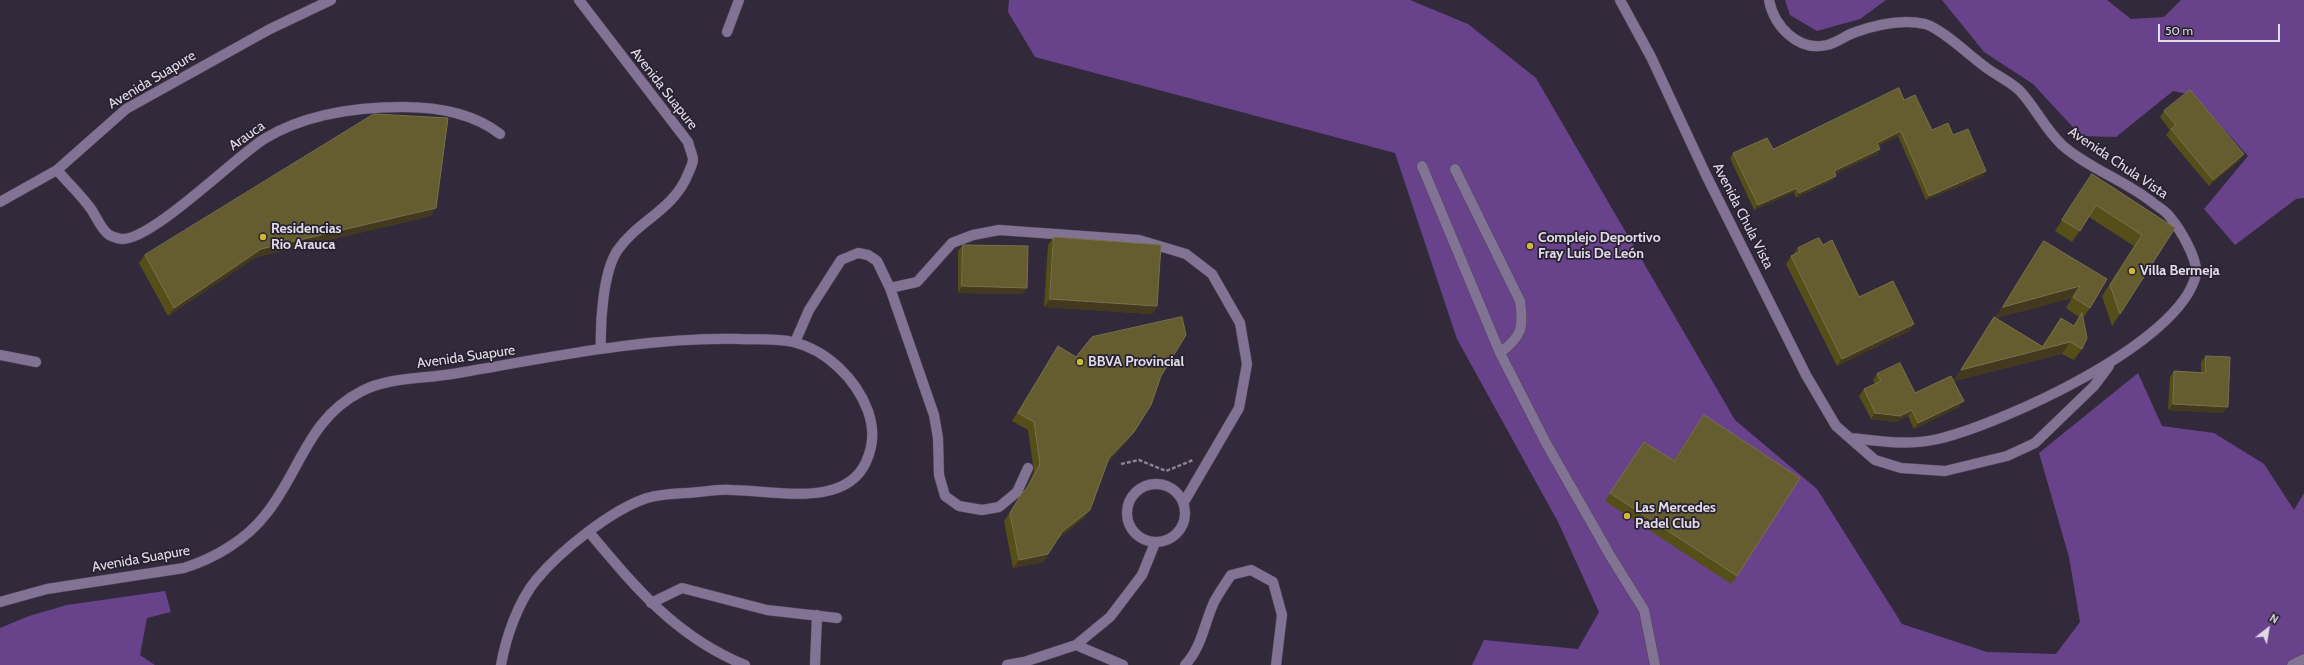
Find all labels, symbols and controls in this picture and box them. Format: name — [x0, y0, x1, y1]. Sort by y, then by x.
scale bar — [2160, 16, 2282, 42]
text: 50 m — [2165, 23, 2193, 38]
street label: Avenida Suapure — [627, 45, 701, 133]
street label: Avenida Suapure — [105, 47, 199, 113]
street label: Arauca — [226, 118, 268, 154]
street label: Avenida Chula Vista — [2065, 123, 2171, 203]
street label: Avenida Chula Vista — [1709, 160, 1777, 272]
place label: Residencias Rio Arauca — [271, 221, 342, 254]
place label: Complejo Deportivo Fray Luis De León — [1538, 230, 1661, 262]
marker: Residencias Rio Arauca — [258, 232, 268, 242]
marker: Complejo Deportivo Fray Luis De León — [1525, 241, 1535, 251]
place label: Villa Bermeja — [2140, 263, 2220, 279]
marker: Villa Bermeja — [2127, 266, 2137, 276]
street label: Avenida Suapure — [416, 342, 516, 372]
place label: BBVA Provincial — [1088, 354, 1184, 370]
marker: BBVA Provincial — [1075, 357, 1085, 367]
place label: Las Mercedes Padel Club — [1635, 500, 1716, 532]
marker: Las Mercedes Padel Club — [1622, 511, 1632, 521]
street label: Avenida Suapure — [91, 542, 191, 576]
north arrow — [2248, 609, 2288, 649]
text: N — [2267, 611, 2281, 627]

